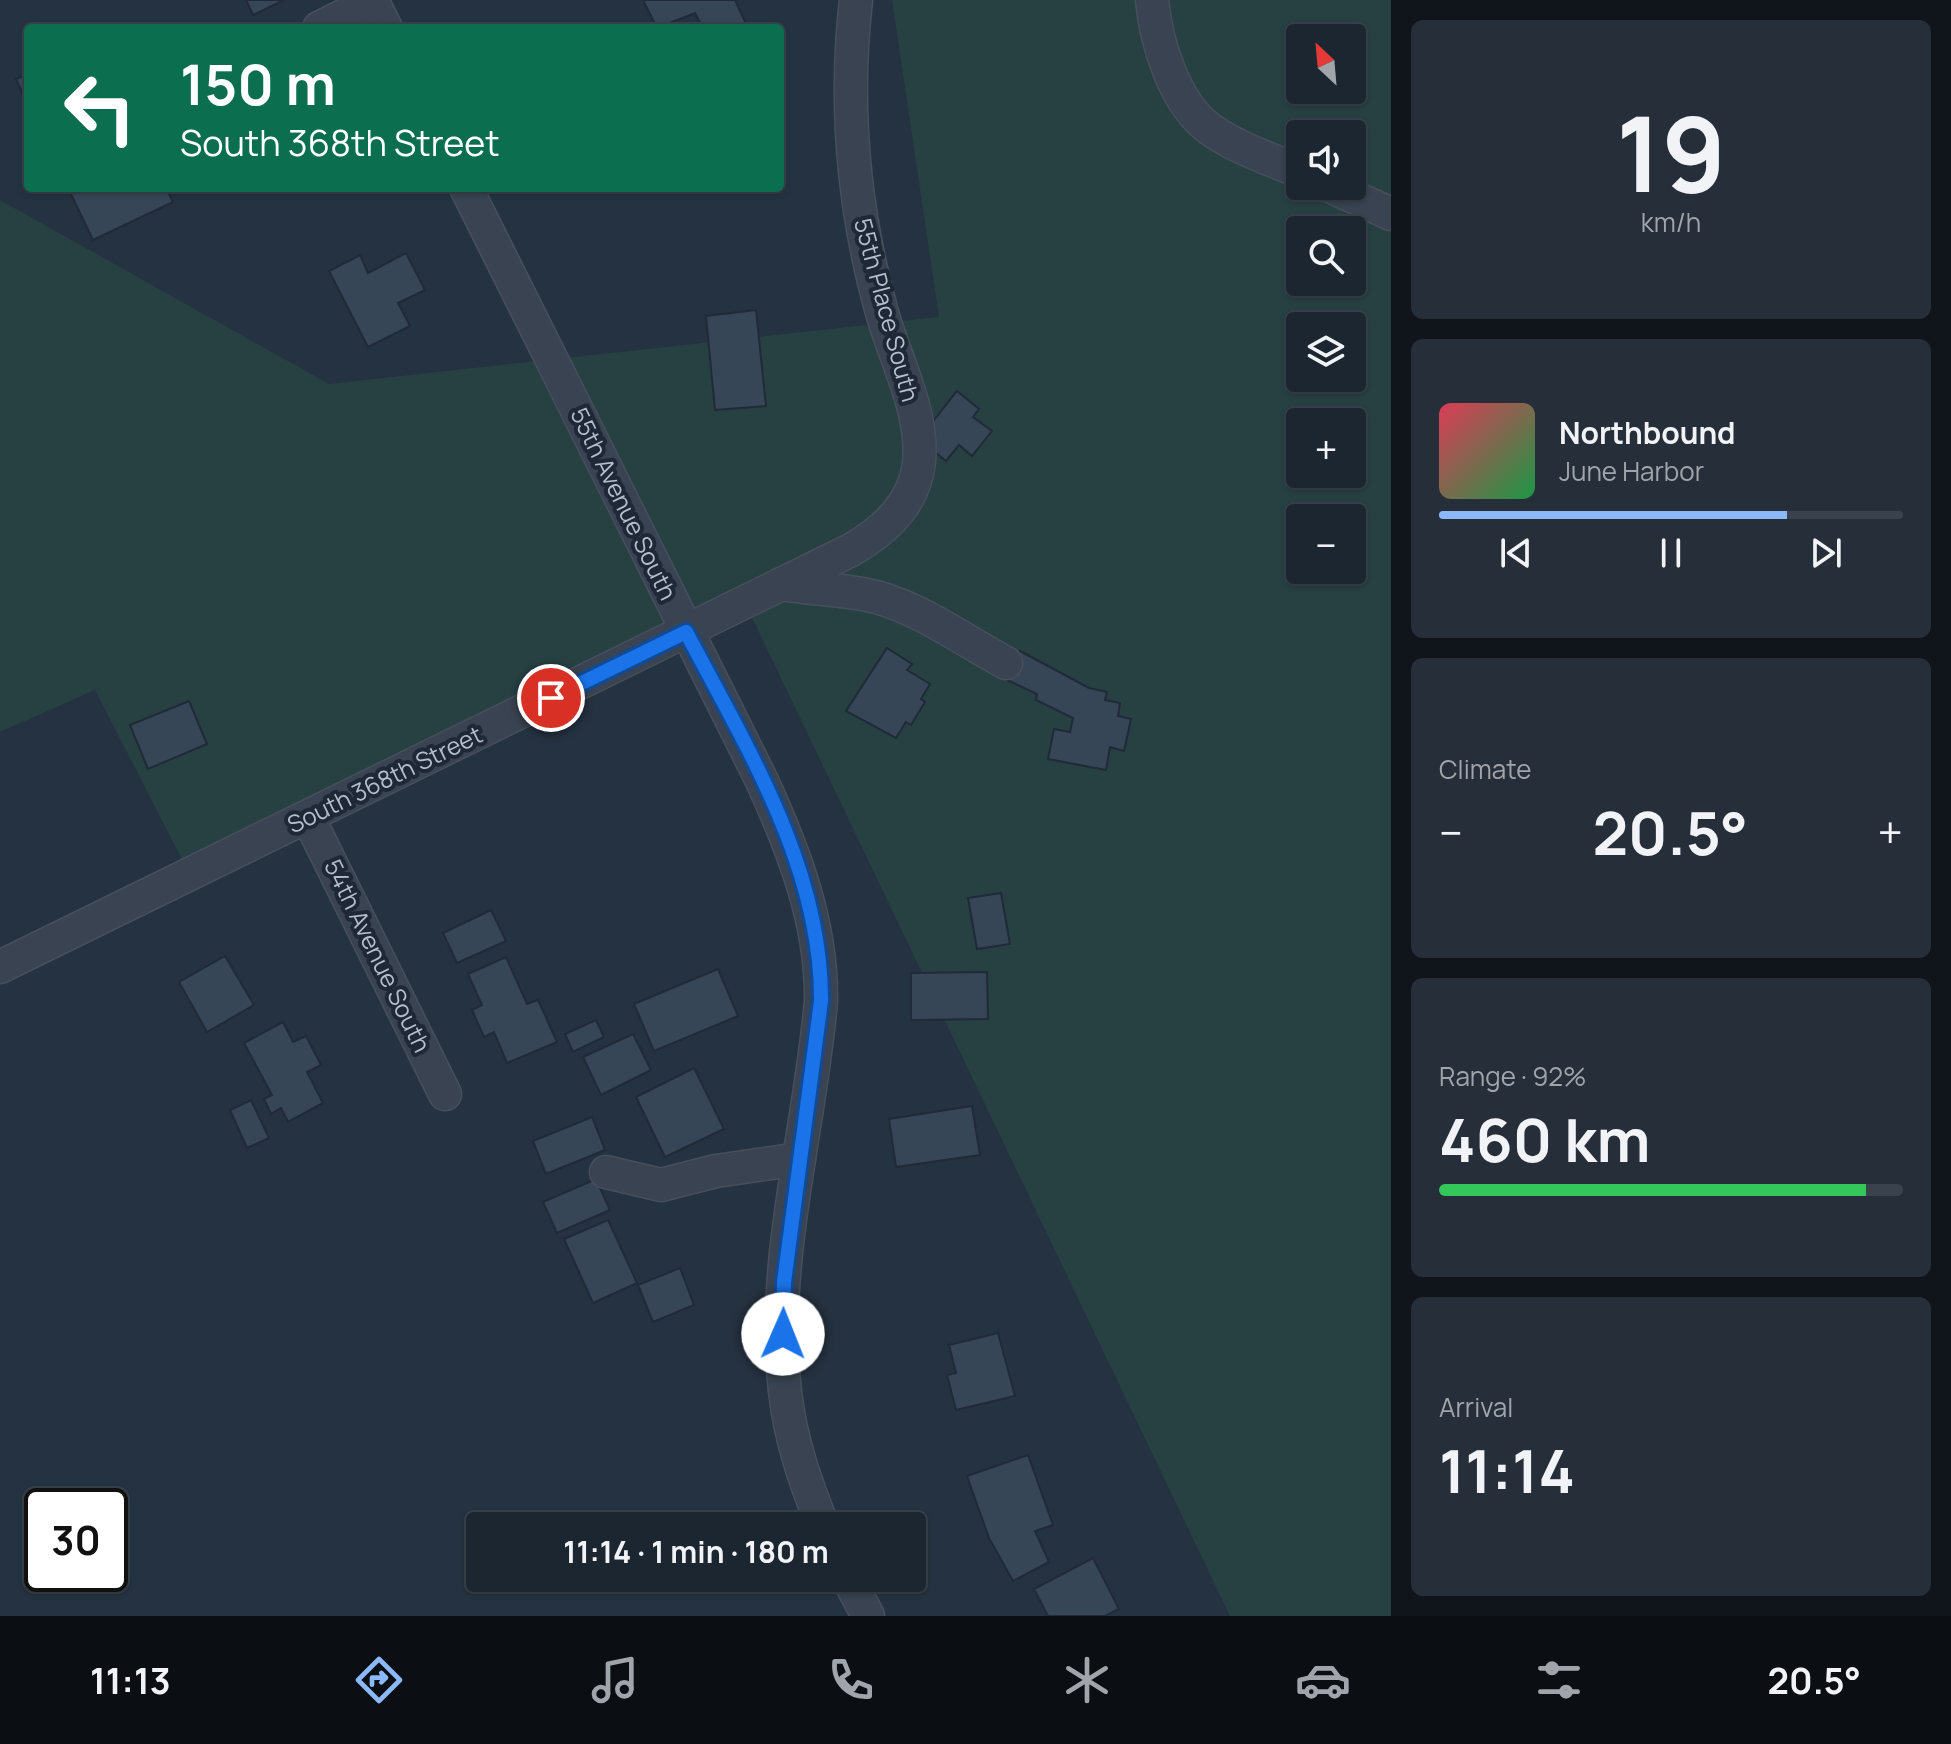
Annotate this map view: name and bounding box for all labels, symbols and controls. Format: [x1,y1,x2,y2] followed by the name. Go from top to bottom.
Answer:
[1286,24,1366,104] north arrow
[1286,24,1366,584] map controls
[180,45,336,122] text: 150 m
[48,56,152,160] icon: left
[1616,81,1726,223] text: 19
[180,118,500,167] text: South 368th Street
[1286,120,1366,200] button: sound
[1641,204,1701,240] text: km/h
[847,214,928,405] street label: 55th Place South
[1286,216,1366,296] button: search
[1286,312,1366,392] button: layers
[563,402,685,605] street label: 55th Avenue South
[1286,408,1366,488] button: +
[1559,412,1736,453] text: Northbound
[1559,453,1704,489] text: June Harbor
[1286,504,1366,584] button: −
[1494,531,1538,575] icon: previous
[1649,531,1693,575] icon: pause
[1804,531,1848,575] icon: next
[517,664,585,732] pin
[529,676,573,720] icon: arrive
[281,717,487,840] street label: South 368th Street
[1439,751,1531,787] text: Climate
[1592,791,1748,873] text: 20.5°
[1439,802,1463,862] text: −
[1878,802,1903,862] text: +
[317,853,439,1057] street label: 54th Avenue South
[1439,1058,1587,1094] text: Range · 92%
[1439,1098,1651,1180] text: 460 km
[741,1292,825,1376] position arrow
[1439,1389,1513,1425] text: Arrival
[1439,1429,1575,1511] text: 11:14
[24,1488,128,1592] speed limit sign: 30
[563,1531,829,1572] text: 11:14 · 1 min · 180 m
[351,1652,407,1708] icon: directions
[587,1652,643,1708] icon: music
[823,1652,879,1708] icon: phone
[1059,1652,1115,1708] icon: climate
[1295,1652,1351,1708] icon: car
[1531,1652,1587,1708] icon: filters
[90,1656,171,1705] text: 11:13
[1768,1656,1861,1705] text: 20.5°

